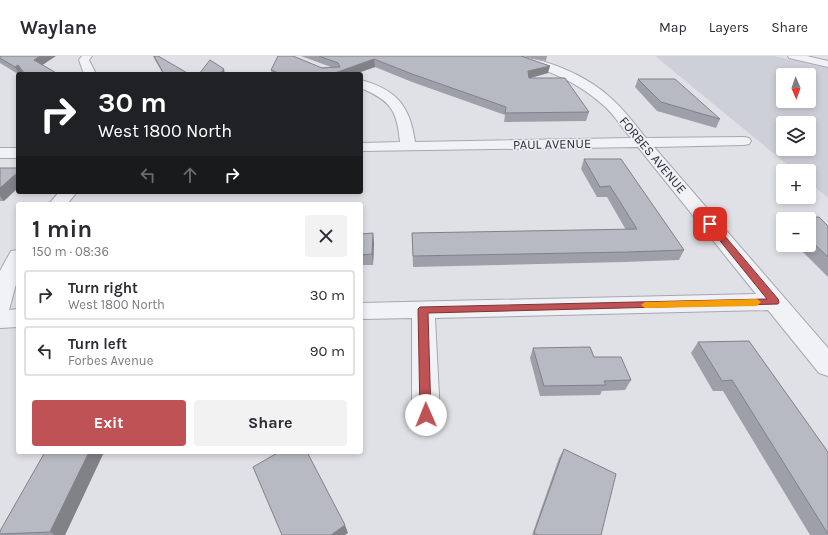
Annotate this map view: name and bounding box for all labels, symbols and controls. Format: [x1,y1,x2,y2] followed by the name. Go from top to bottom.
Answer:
[20,17,97,39] text: Waylane
[659,19,687,36] text: Map
[709,19,749,36] text: Layers
[771,19,808,36] text: Share
[776,68,816,108] north arrow
[776,68,816,252] map controls
[98,86,167,119] text: 30 m
[32,88,84,140] icon: right
[616,113,690,197] street label: FORBES AVENUE
[776,116,816,156] button: layers
[98,120,232,142] text: West 1800 North
[513,136,591,152] street label: PAUL AVENUE
[137,164,159,186] icon: left
[179,164,201,186] icon: ahead
[221,164,243,186] icon: right
[776,164,816,204] button: +
[693,207,727,241] pin
[776,212,816,252] button: −
[699,213,721,235] icon: arrive
[32,215,92,243] text: 1 min
[305,215,347,257] button: close
[32,244,109,259] text: 150 m · 08:36
[68,279,138,297] text: Turn right
[34,284,56,306] icon: right
[310,286,345,304] text: 30 m
[68,297,165,312] text: West 1800 North
[68,335,127,353] text: Turn left
[34,340,56,362] icon: left
[310,342,345,360] text: 90 m
[68,353,153,368] text: Forbes Avenue
[405,394,447,436] position arrow
[32,400,186,446] button: Exit
[194,400,347,446] button: Share

